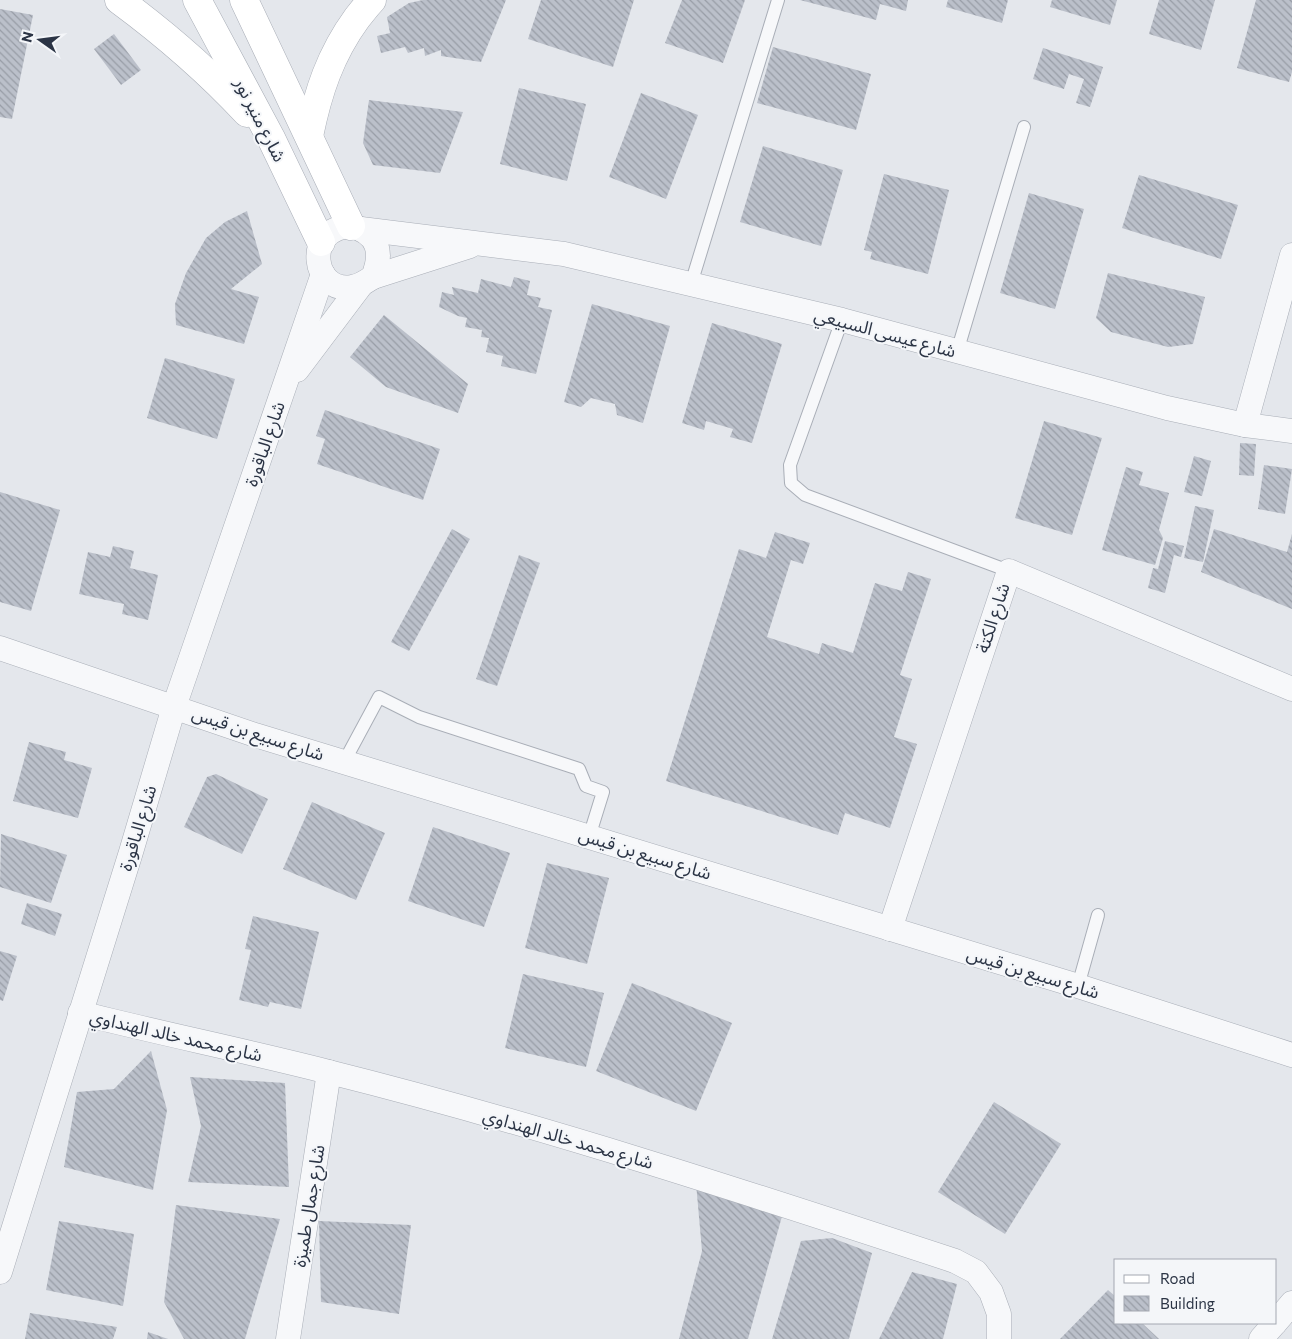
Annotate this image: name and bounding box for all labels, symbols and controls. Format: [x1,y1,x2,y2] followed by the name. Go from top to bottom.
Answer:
[15,15,65,65] north arrow
[17,30,36,44] text: N
[226,73,291,167] street label: شارع منير نور
[811,303,959,365] street label: شارع عيسى السبيعي
[239,398,293,490] street label: شارع الباقورة
[970,580,1017,657] street label: شارع الكتة
[188,701,327,769] street label: شارع سبيع بن قيس
[114,782,164,874] street label: شارع الباقورة
[575,822,714,888] street label: شارع سبيع بن قيس
[963,941,1102,1007] street label: شارع سبيع بن قيس
[87,1004,265,1069] street label: شارع محمد خالد الهنداوي
[479,1103,656,1177] street label: شارع محمد خالد الهنداوي
[287,1143,333,1269] street label: شارع جمال طميزة
[1114,1259,1277,1324] legend
[1160,1269,1195,1287] text: Road
[1160,1294,1215,1312] text: Building

